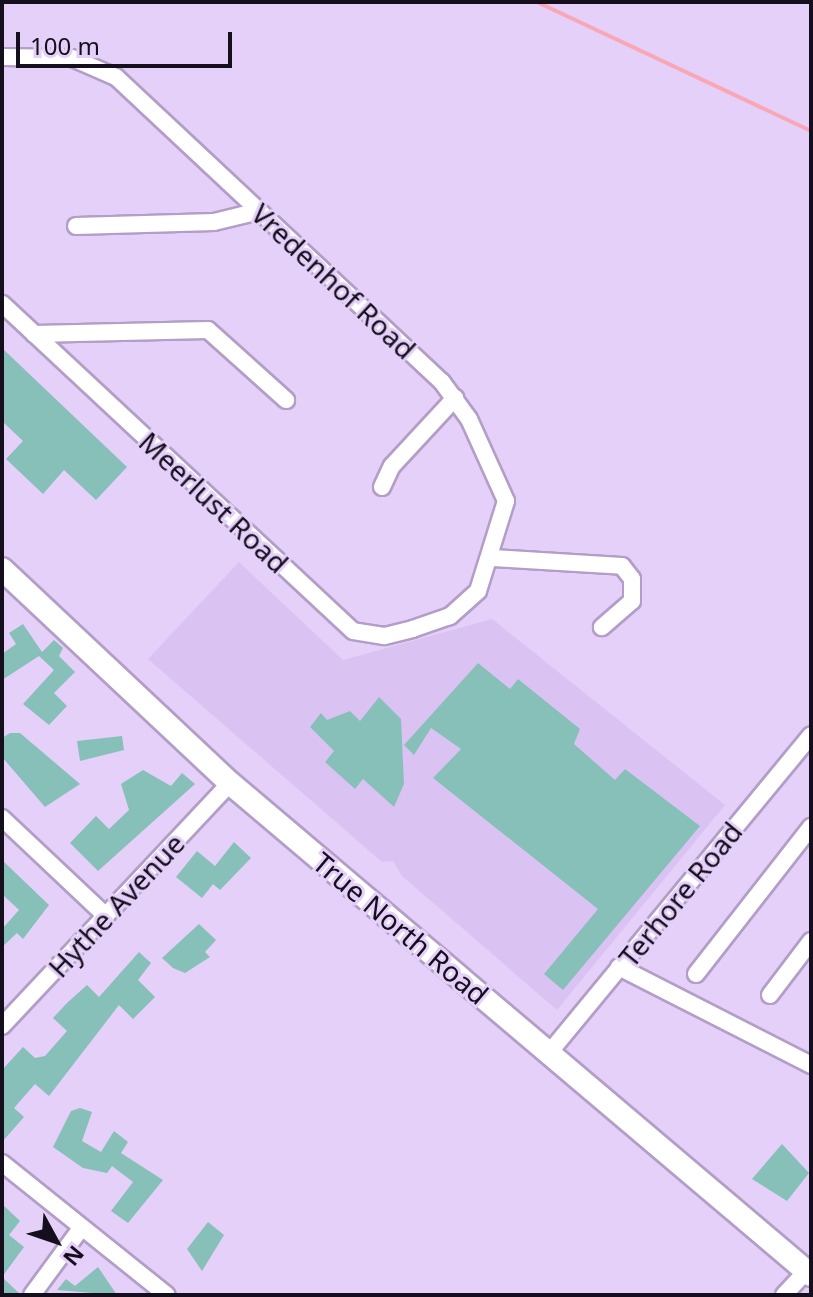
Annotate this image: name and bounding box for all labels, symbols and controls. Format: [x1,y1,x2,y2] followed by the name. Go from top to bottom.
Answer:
[20,16,236,66] scale bar
[30,29,100,62] text: 100 m
[245,196,423,366] street label: Vredenhof Road
[133,425,295,579] street label: Meerlust Road
[611,815,749,973] street label: Terhore Road
[41,826,191,984] street label: Hythe Avenue
[307,845,495,1011] street label: True North Road
[16,1201,96,1281] north arrow
[57,1240,92,1273] text: N

